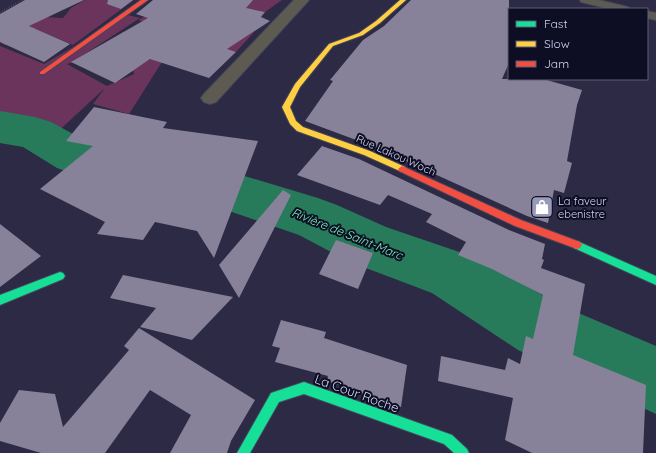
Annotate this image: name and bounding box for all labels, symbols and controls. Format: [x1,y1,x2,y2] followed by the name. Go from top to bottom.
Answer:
[508,8,648,80] legend
[544,16,568,31] text: Fast
[544,36,570,51] text: Slow
[544,56,569,71] text: Jam
[354,131,438,179] street label: Rue Lakou Woch
[529,194,555,220] shop icon: La faveur ebenistre
[558,194,607,221] place label: La faveur ebenistre
[290,204,406,263] water label: Rivière de Saint-Marc
[313,370,401,416] street label: La Cour Roche

